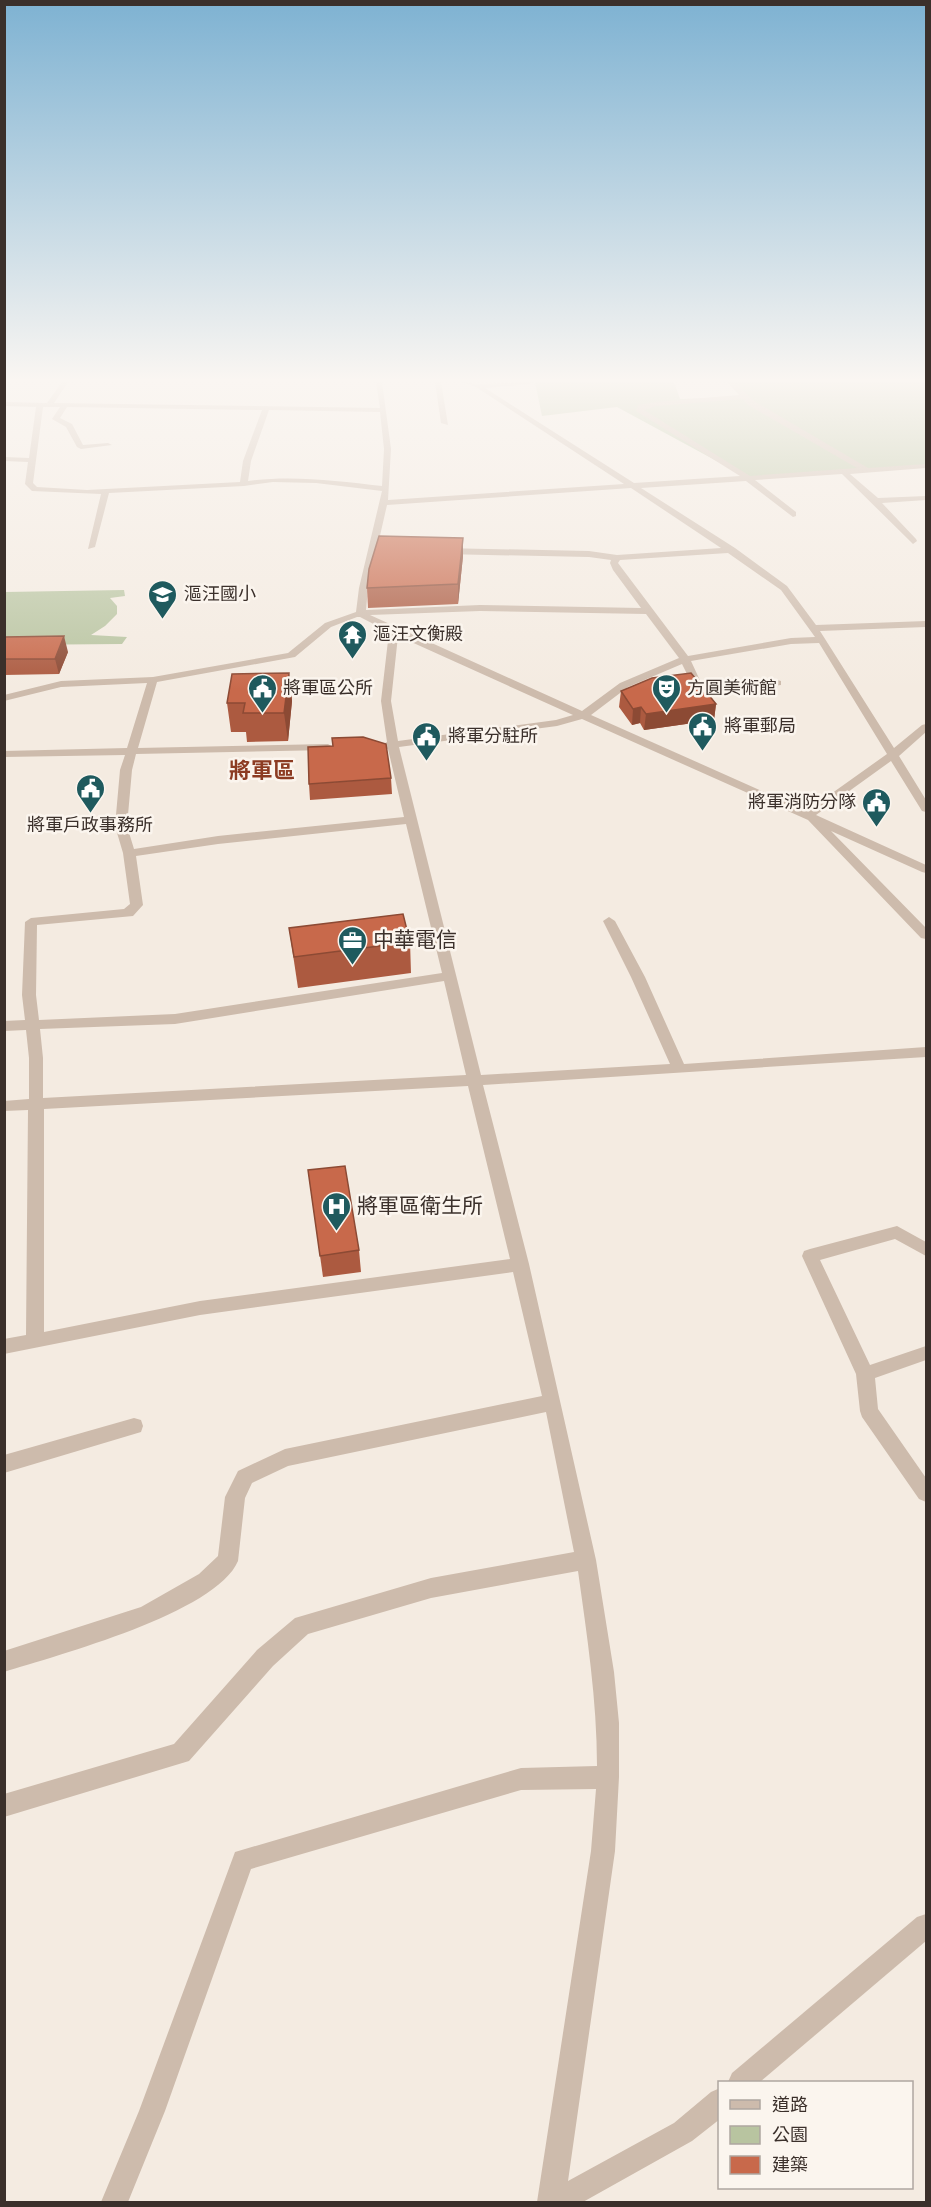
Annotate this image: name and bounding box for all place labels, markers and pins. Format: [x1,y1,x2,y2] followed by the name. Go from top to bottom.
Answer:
[147,578,179,620] school or university icon: 漚汪國小
[184,583,256,605] place label: 漚汪國小
[336,618,368,660] temple icon: 漚汪文衡殿
[373,623,463,645] place label: 漚汪文衡殿
[246,672,278,714] public building icon: 將軍區公所
[650,672,682,714] theatre icon: 方圓美術館
[283,677,373,699] place label: 將軍區公所
[687,677,777,699] place label: 方圓美術館
[687,710,719,752] public building icon: 將軍郵局
[724,715,796,737] place label: 將軍郵局
[411,720,443,762] public building icon: 將軍分駐所
[448,725,538,747] place label: 將軍分駐所
[74,772,106,814] public building icon: 將軍戶政事務所
[861,786,893,828] public building icon: 將軍消防分隊
[748,791,856,813] place label: 將軍消防分隊
[27,814,153,836] place label: 將軍戶政事務所
[336,924,368,966] office icon: 中華電信
[373,928,457,953] place label: 中華電信
[320,1190,352,1232] hospital icon: 將軍區衛生所
[357,1194,483,1219] place label: 將軍區衛生所

